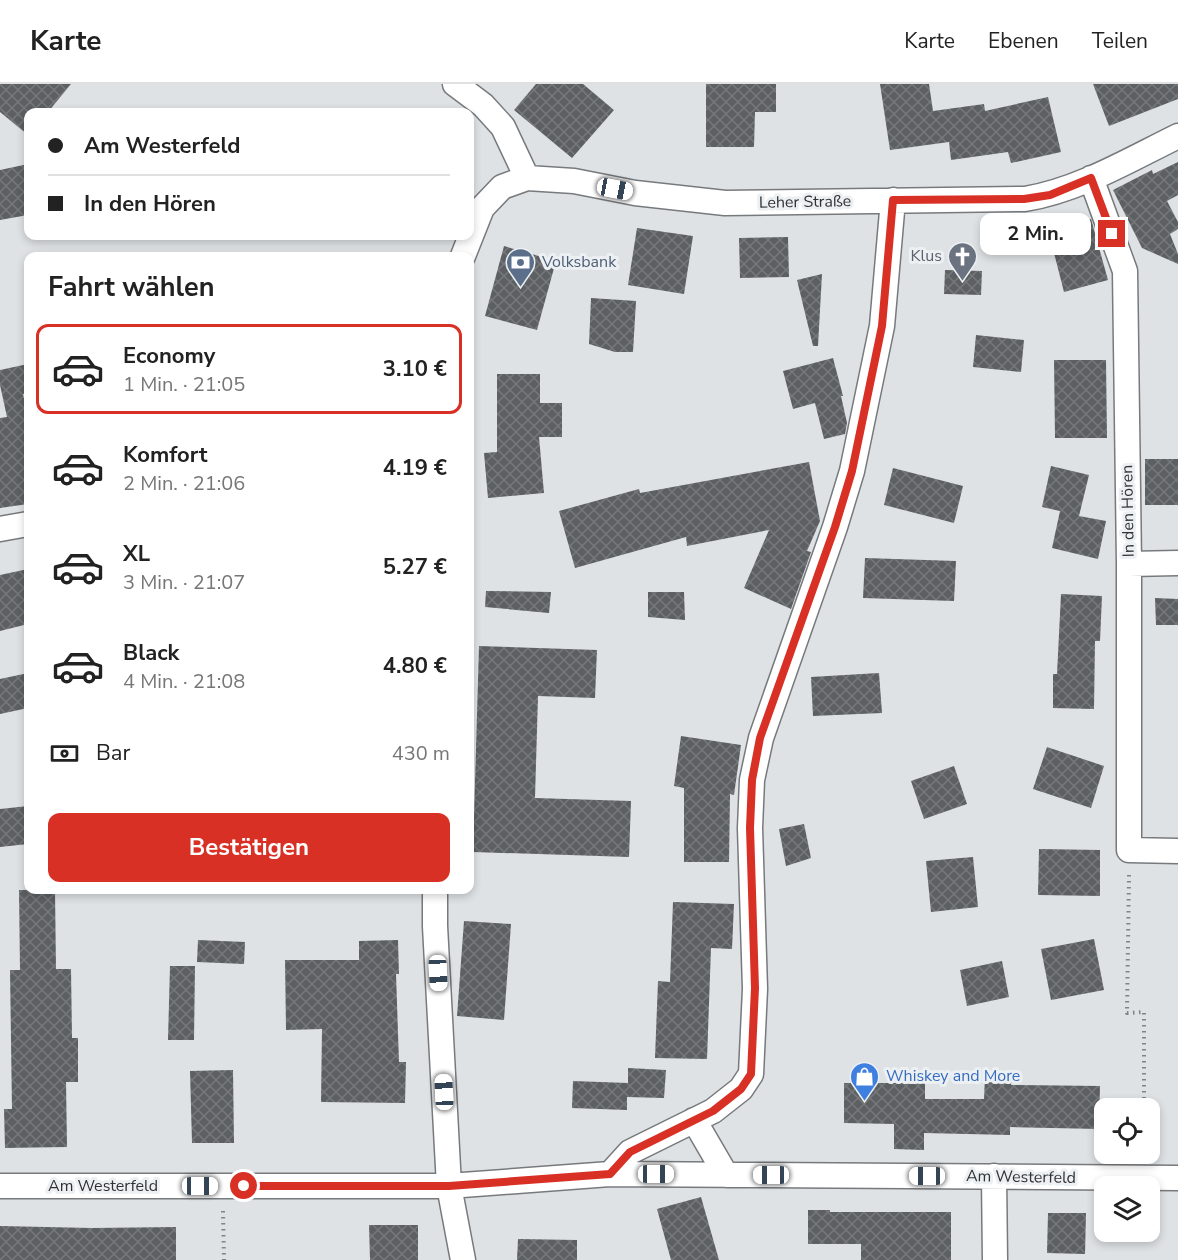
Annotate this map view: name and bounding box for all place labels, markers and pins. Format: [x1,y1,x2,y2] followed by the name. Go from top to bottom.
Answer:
[947,240,979,282] church icon: Klus
[911,245,942,267] place label: Klus
[505,246,537,288] bank icon: Volksbank
[541,251,617,273] place label: Volksbank
[849,1060,881,1102] shop icon: Whiskey and More
[886,1065,1020,1087] place label: Whiskey and More

